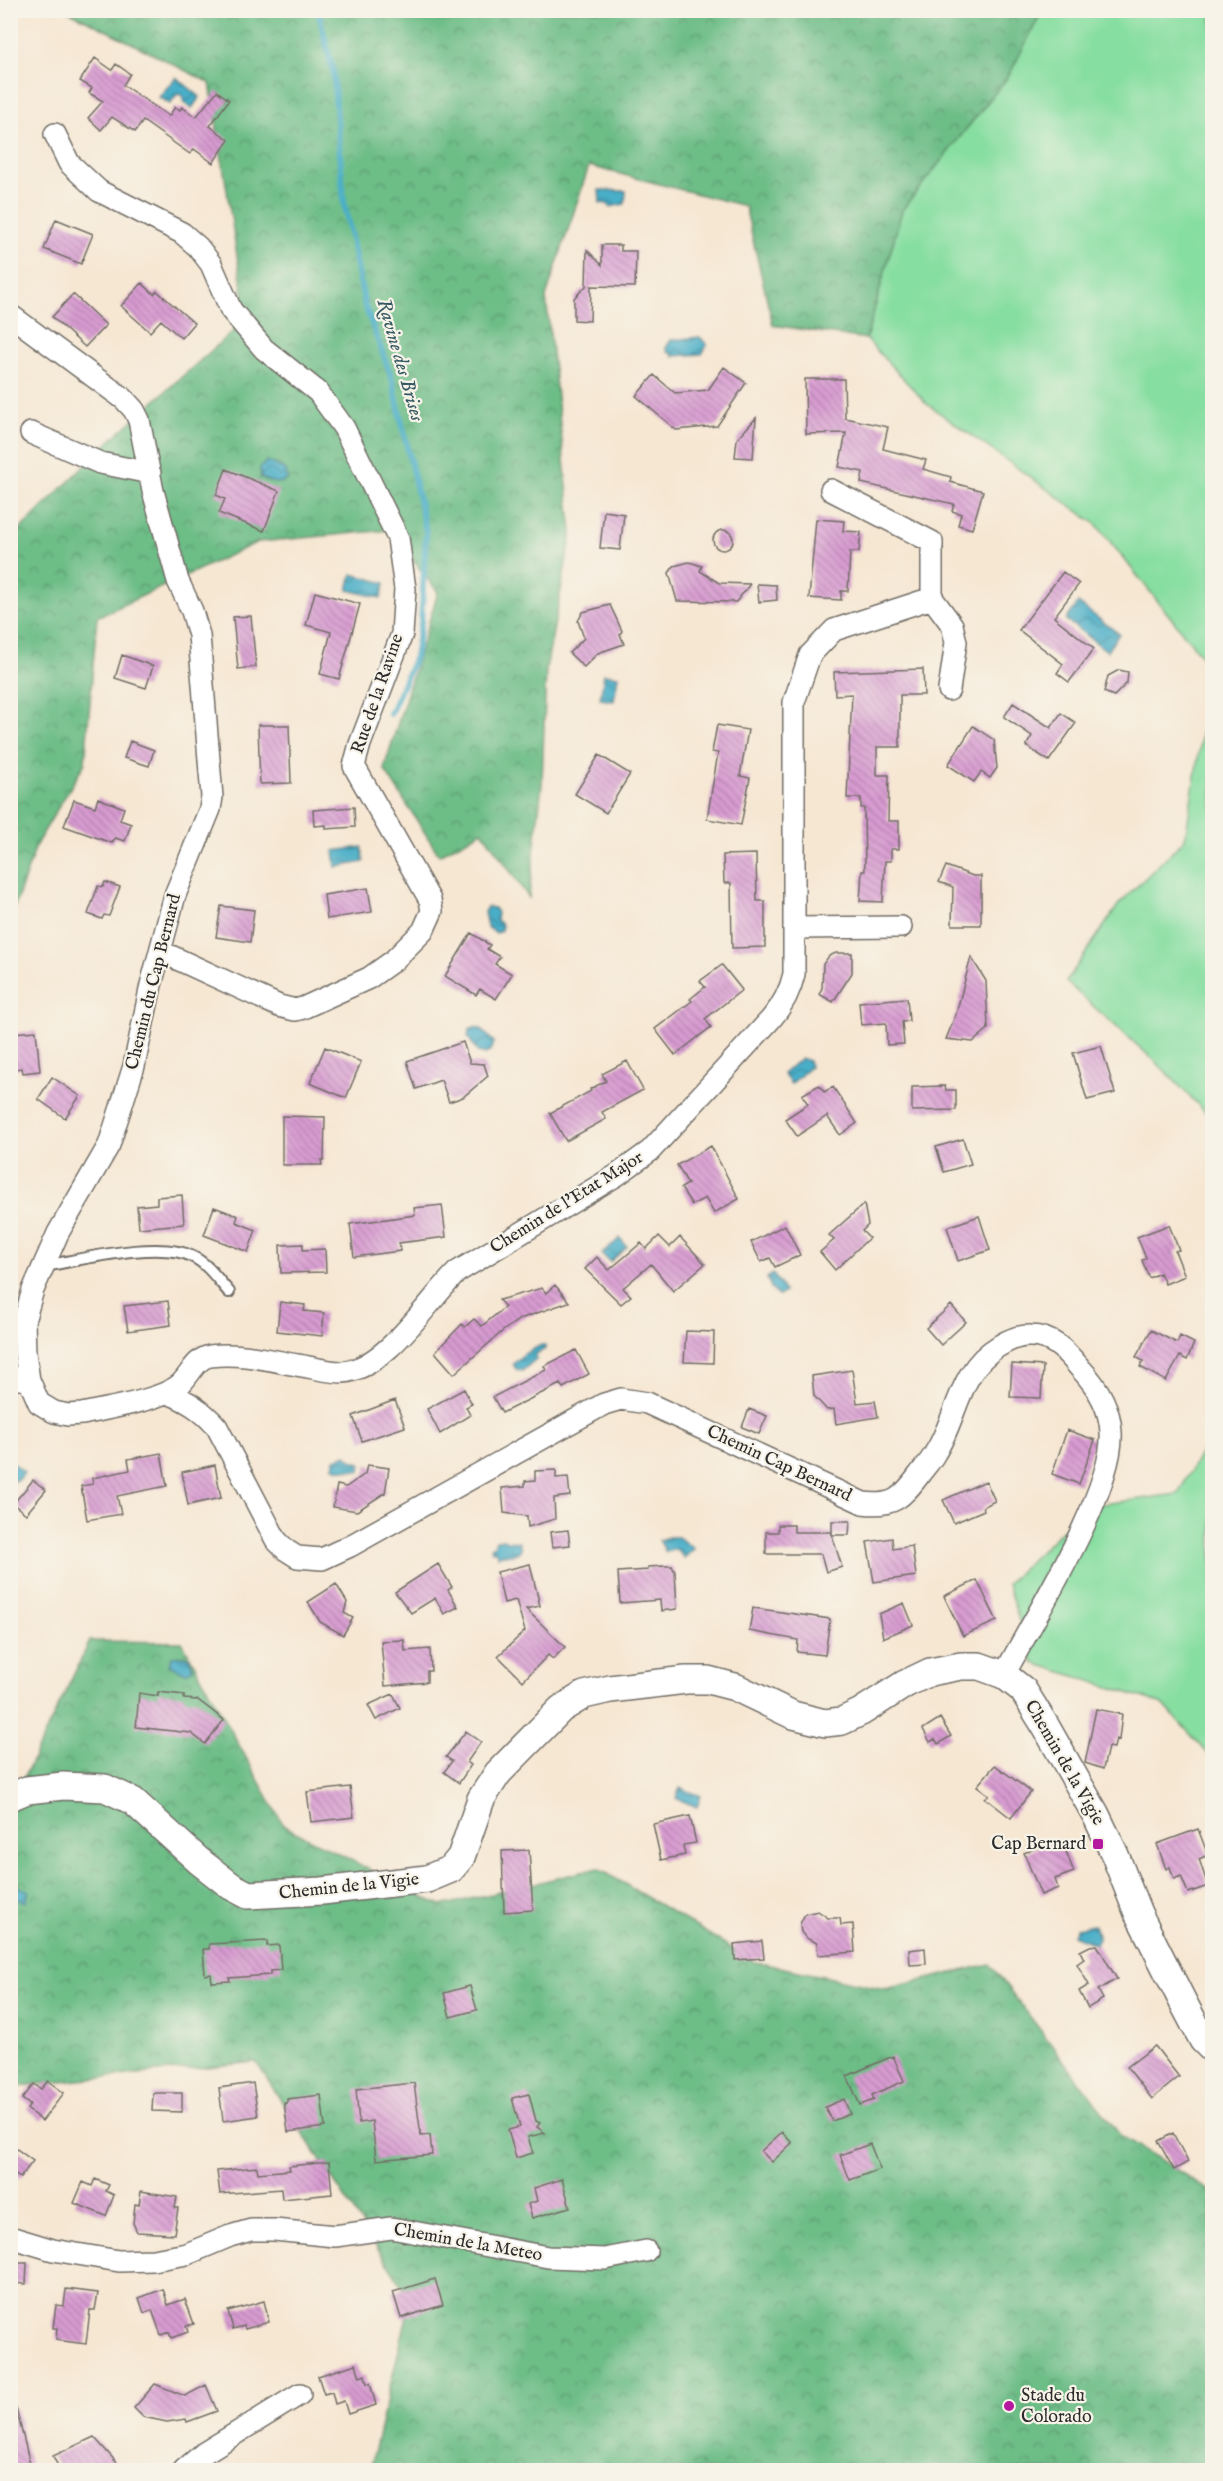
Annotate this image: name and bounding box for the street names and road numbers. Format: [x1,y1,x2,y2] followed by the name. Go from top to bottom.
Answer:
[347,631,409,757] street label: Rue de la Ravine
[121,891,187,1072] street label: Chemin du Cap Bernard
[486,1146,648,1259] street label: Chemin de l'Etat Major
[703,1420,856,1508] street label: Chemin Cap Bernard
[1019,1696,1109,1830] street label: Chemin de la Vigie
[278,1868,420,1906] street label: Chemin de la Vigie
[392,2219,544,2267] street label: Chemin de la Meteo

